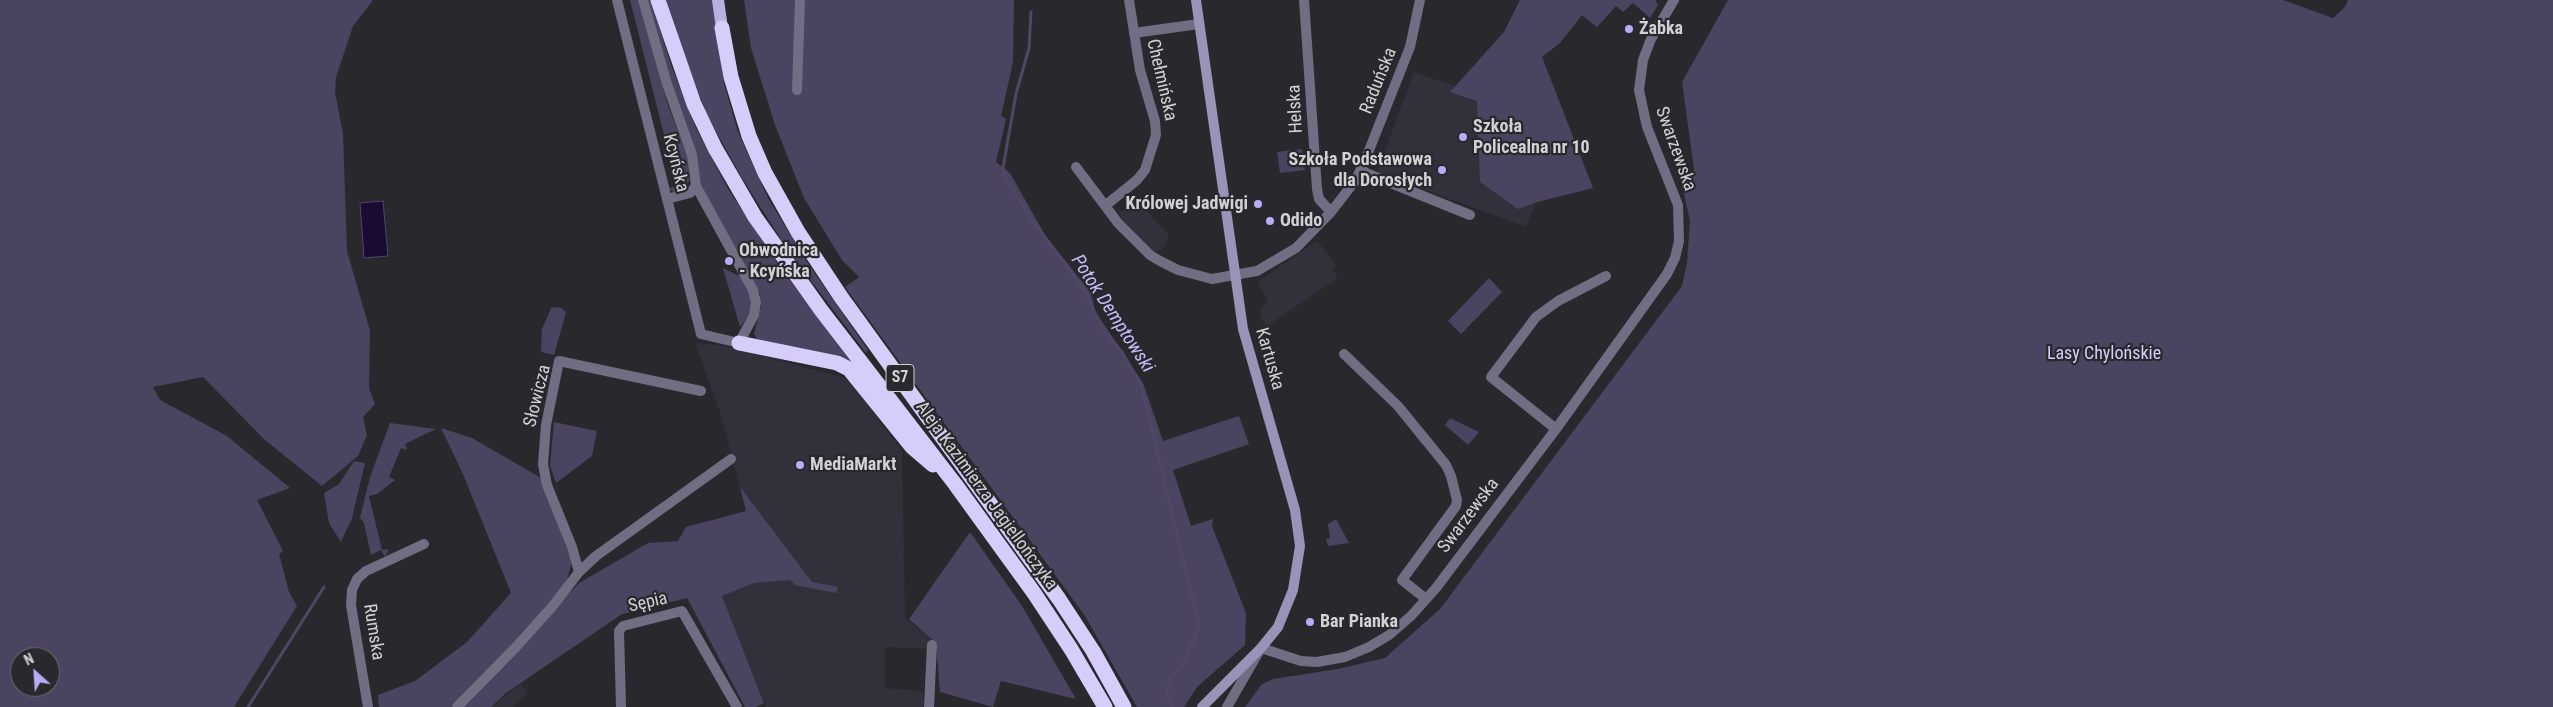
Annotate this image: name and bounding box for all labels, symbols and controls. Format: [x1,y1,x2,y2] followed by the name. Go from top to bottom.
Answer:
[1639,18,1683,40] place label: Żabka
[1623,23,1635,35] marker: Żabka
[1141,37,1181,123] street label: Chełmińska
[1356,45,1402,117] street label: Raduńska
[1284,84,1308,134] street label: Helska
[1650,104,1700,194] street label: Swarzewska
[1473,116,1590,158] place label: Szkoła Policealna nr 10
[1457,131,1469,143] marker: Szkoła Policealna nr 10
[657,132,693,194] street label: Kcyńska
[1288,149,1432,192] place label: Szkoła Podstawowa dla Dorosłych
[1436,164,1448,176] marker: Szkoła Podstawowa dla Dorosłych
[1126,193,1248,215] place label: Królowej Jadwigi
[1252,198,1264,210] marker: Królowej Jadwigi
[1280,210,1322,232] place label: Odido
[1264,215,1276,227] marker: Odido
[739,240,818,282] place label: Obwodnica - Kcyńska
[1065,251,1159,377] water label: Potok Demptowski
[723,255,735,267] marker: Obwodnica - Kcyńska
[1250,326,1288,392] street label: Kartuska
[2047,343,2161,365] park label: Lasy Chylońskie
[520,363,556,429] street label: Słowicza
[886,364,914,392] road number: S7
[910,398,1062,594] street label: Aleja Kazimierza Jagiellończyka
[810,454,896,476] place label: MediaMarkt
[794,459,806,471] marker: MediaMarkt
[1434,474,1504,558] street label: Swarzewska
[626,588,670,618] street label: Sępia
[358,602,388,662] street label: Rumska
[1320,611,1398,633] place label: Bar Pianka
[1304,616,1316,628] marker: Bar Pianka
[10,647,60,697] north arrow
[21,650,36,668] text: N

